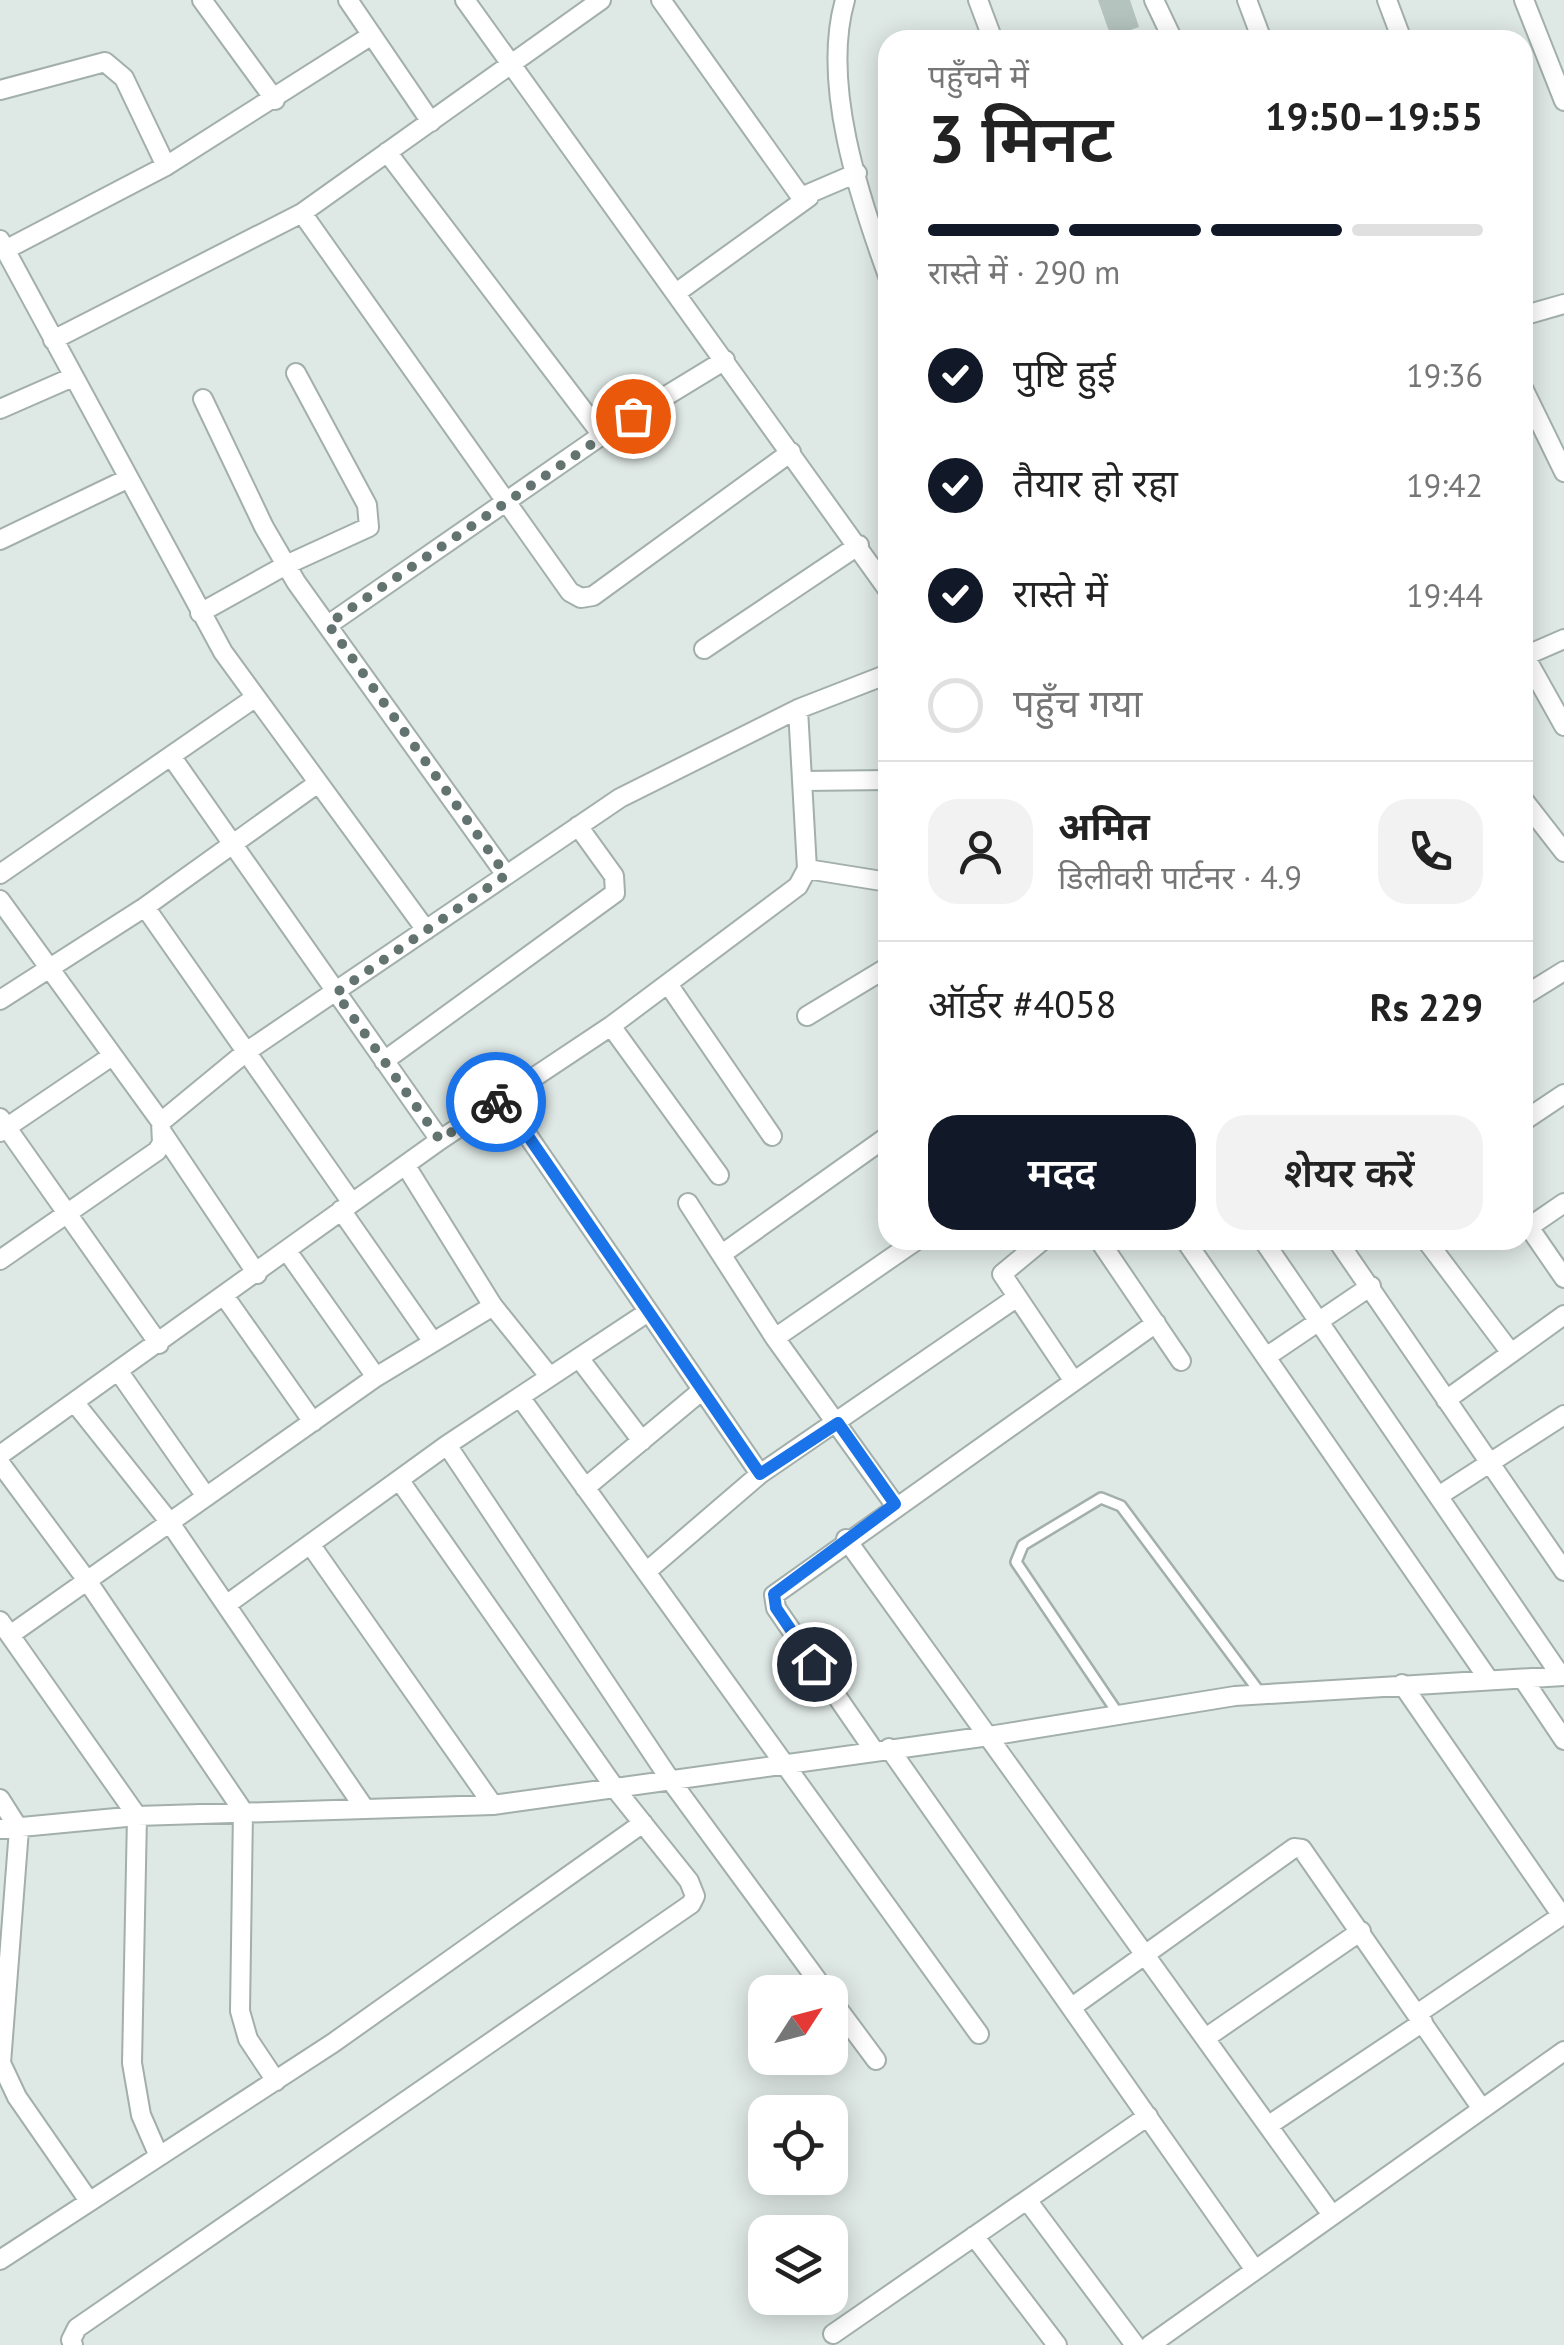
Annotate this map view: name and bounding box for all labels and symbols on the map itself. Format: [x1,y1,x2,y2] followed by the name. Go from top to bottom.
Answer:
[591,374,676,459] pin
[446,1052,546,1152] courier
[772,1622,857,1707] pin
[748,1975,848,2075] north arrow

